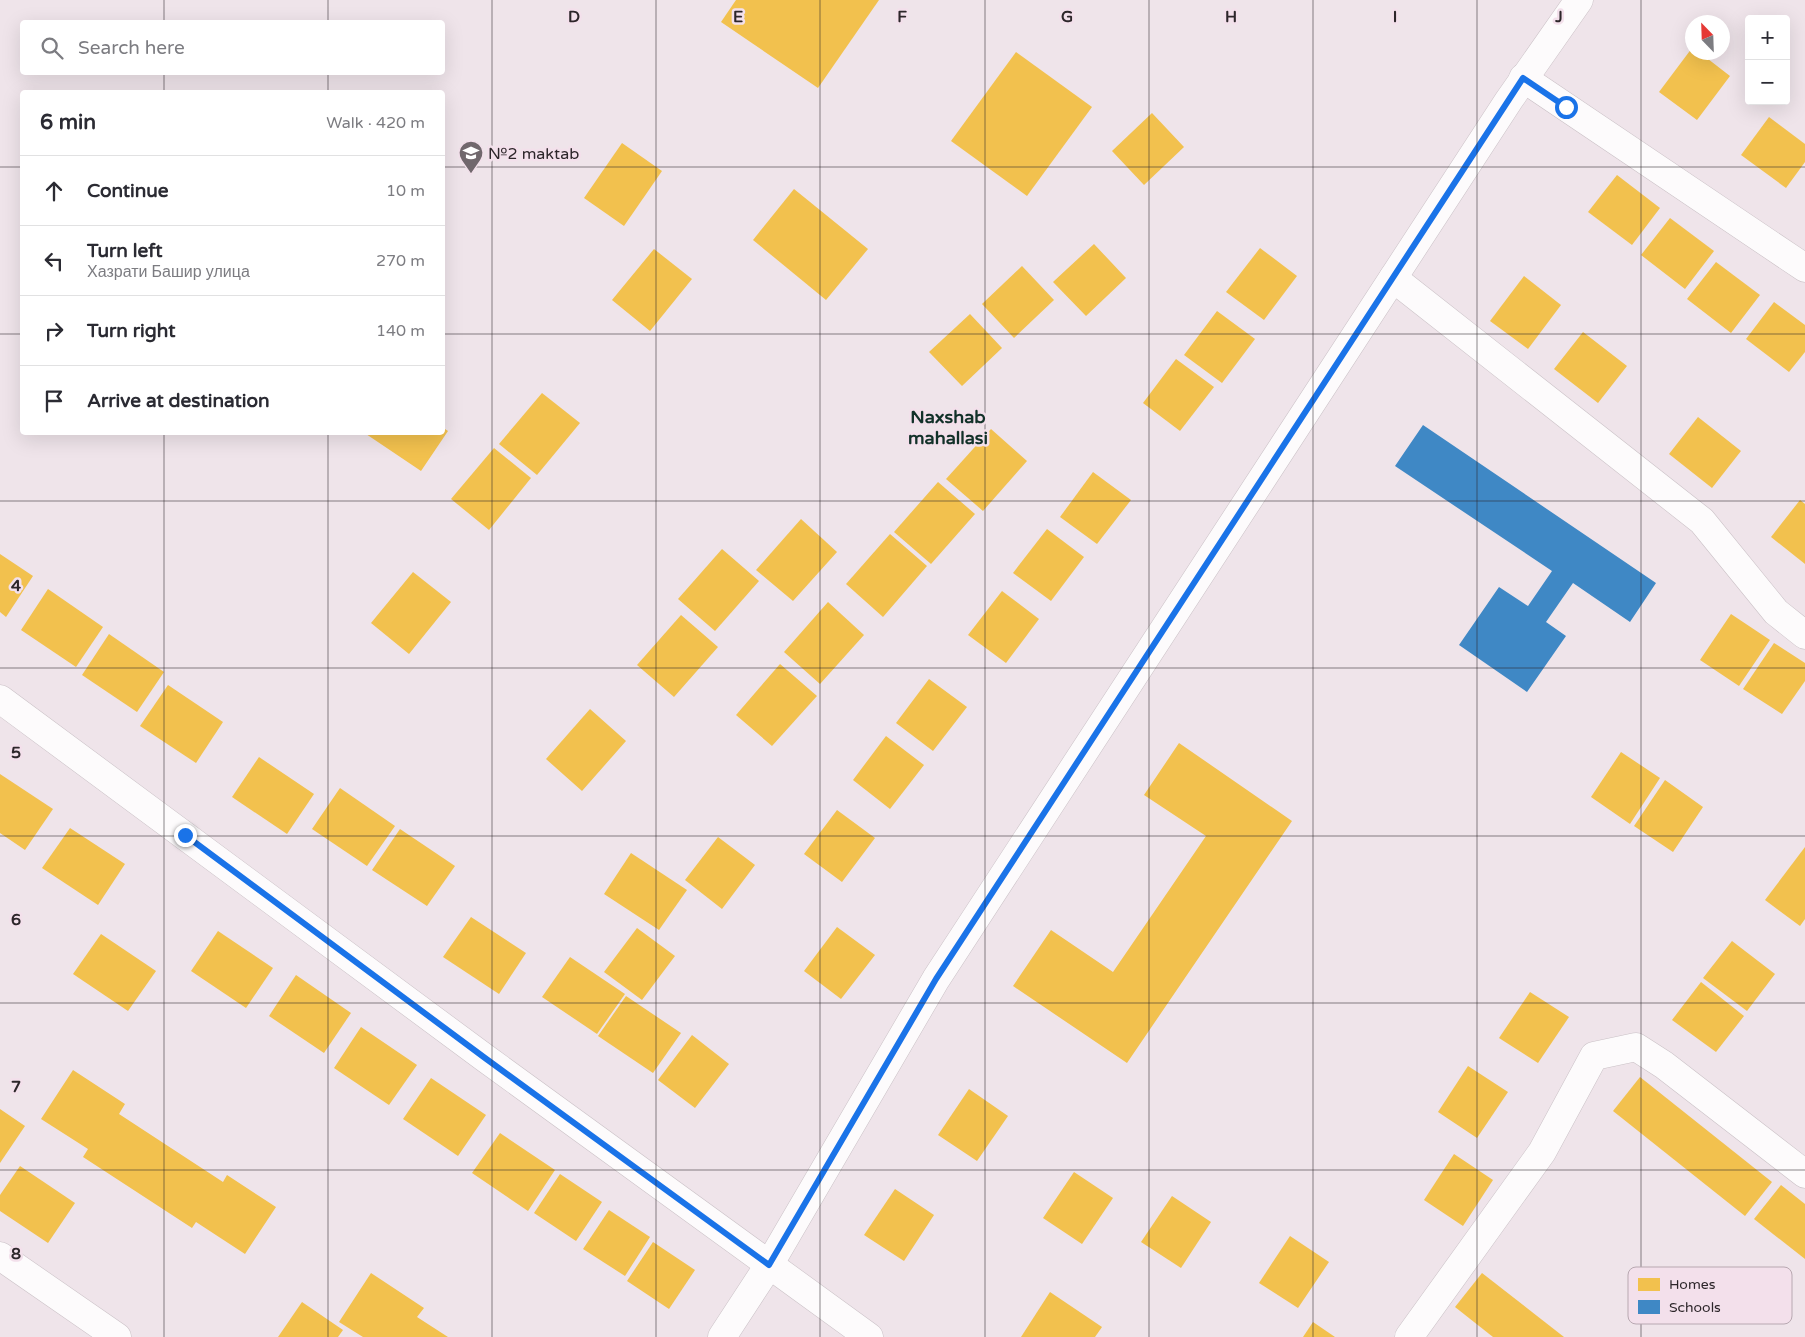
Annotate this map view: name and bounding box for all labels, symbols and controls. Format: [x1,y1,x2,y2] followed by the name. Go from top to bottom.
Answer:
[568,7,580,27] text: D
[733,7,743,27] text: E
[897,7,907,27] text: F
[1061,7,1073,27] text: G
[1225,7,1237,27] text: H
[1393,7,1397,27] text: I
[1554,7,1563,27] text: J
[1685,15,1730,60] north arrow
[1745,15,1790,105] map controls
[1745,15,1790,60] button: +
[20,20,445,75] search box
[38,34,66,62] icon: search
[78,37,185,59] text: Search here
[1745,60,1790,105] button: −
[1555,96,1578,119] route start
[40,110,96,135] text: 6 min
[326,113,425,133] text: Walk · 420 m
[458,140,484,174] school or university icon: №2 maktab
[488,144,579,164] place label: №2 maktab
[40,177,68,205] icon: ahead
[87,180,169,202] text: Continue
[386,181,425,201] text: 10 m
[87,240,163,262] text: Turn left
[40,247,68,275] icon: left
[376,251,425,271] text: 270 m
[87,262,250,282] text: Хазрати Башир улица
[40,317,68,345] icon: right
[87,320,175,342] text: Turn right
[376,321,425,341] text: 140 m
[40,387,68,415] icon: arrive
[87,390,270,412] text: Arrive at destination
[908,406,988,449] district label: Naxshab mahallasi
[11,576,21,596] text: 4
[11,743,21,763] text: 5
[174,824,197,847] route end
[11,910,21,930] text: 6
[11,1077,21,1097] text: 7
[11,1244,21,1264] text: 8
[1628,1267,1792,1324] legend
[1669,1276,1716,1293] text: Homes
[1669,1299,1721,1316] text: Schools

